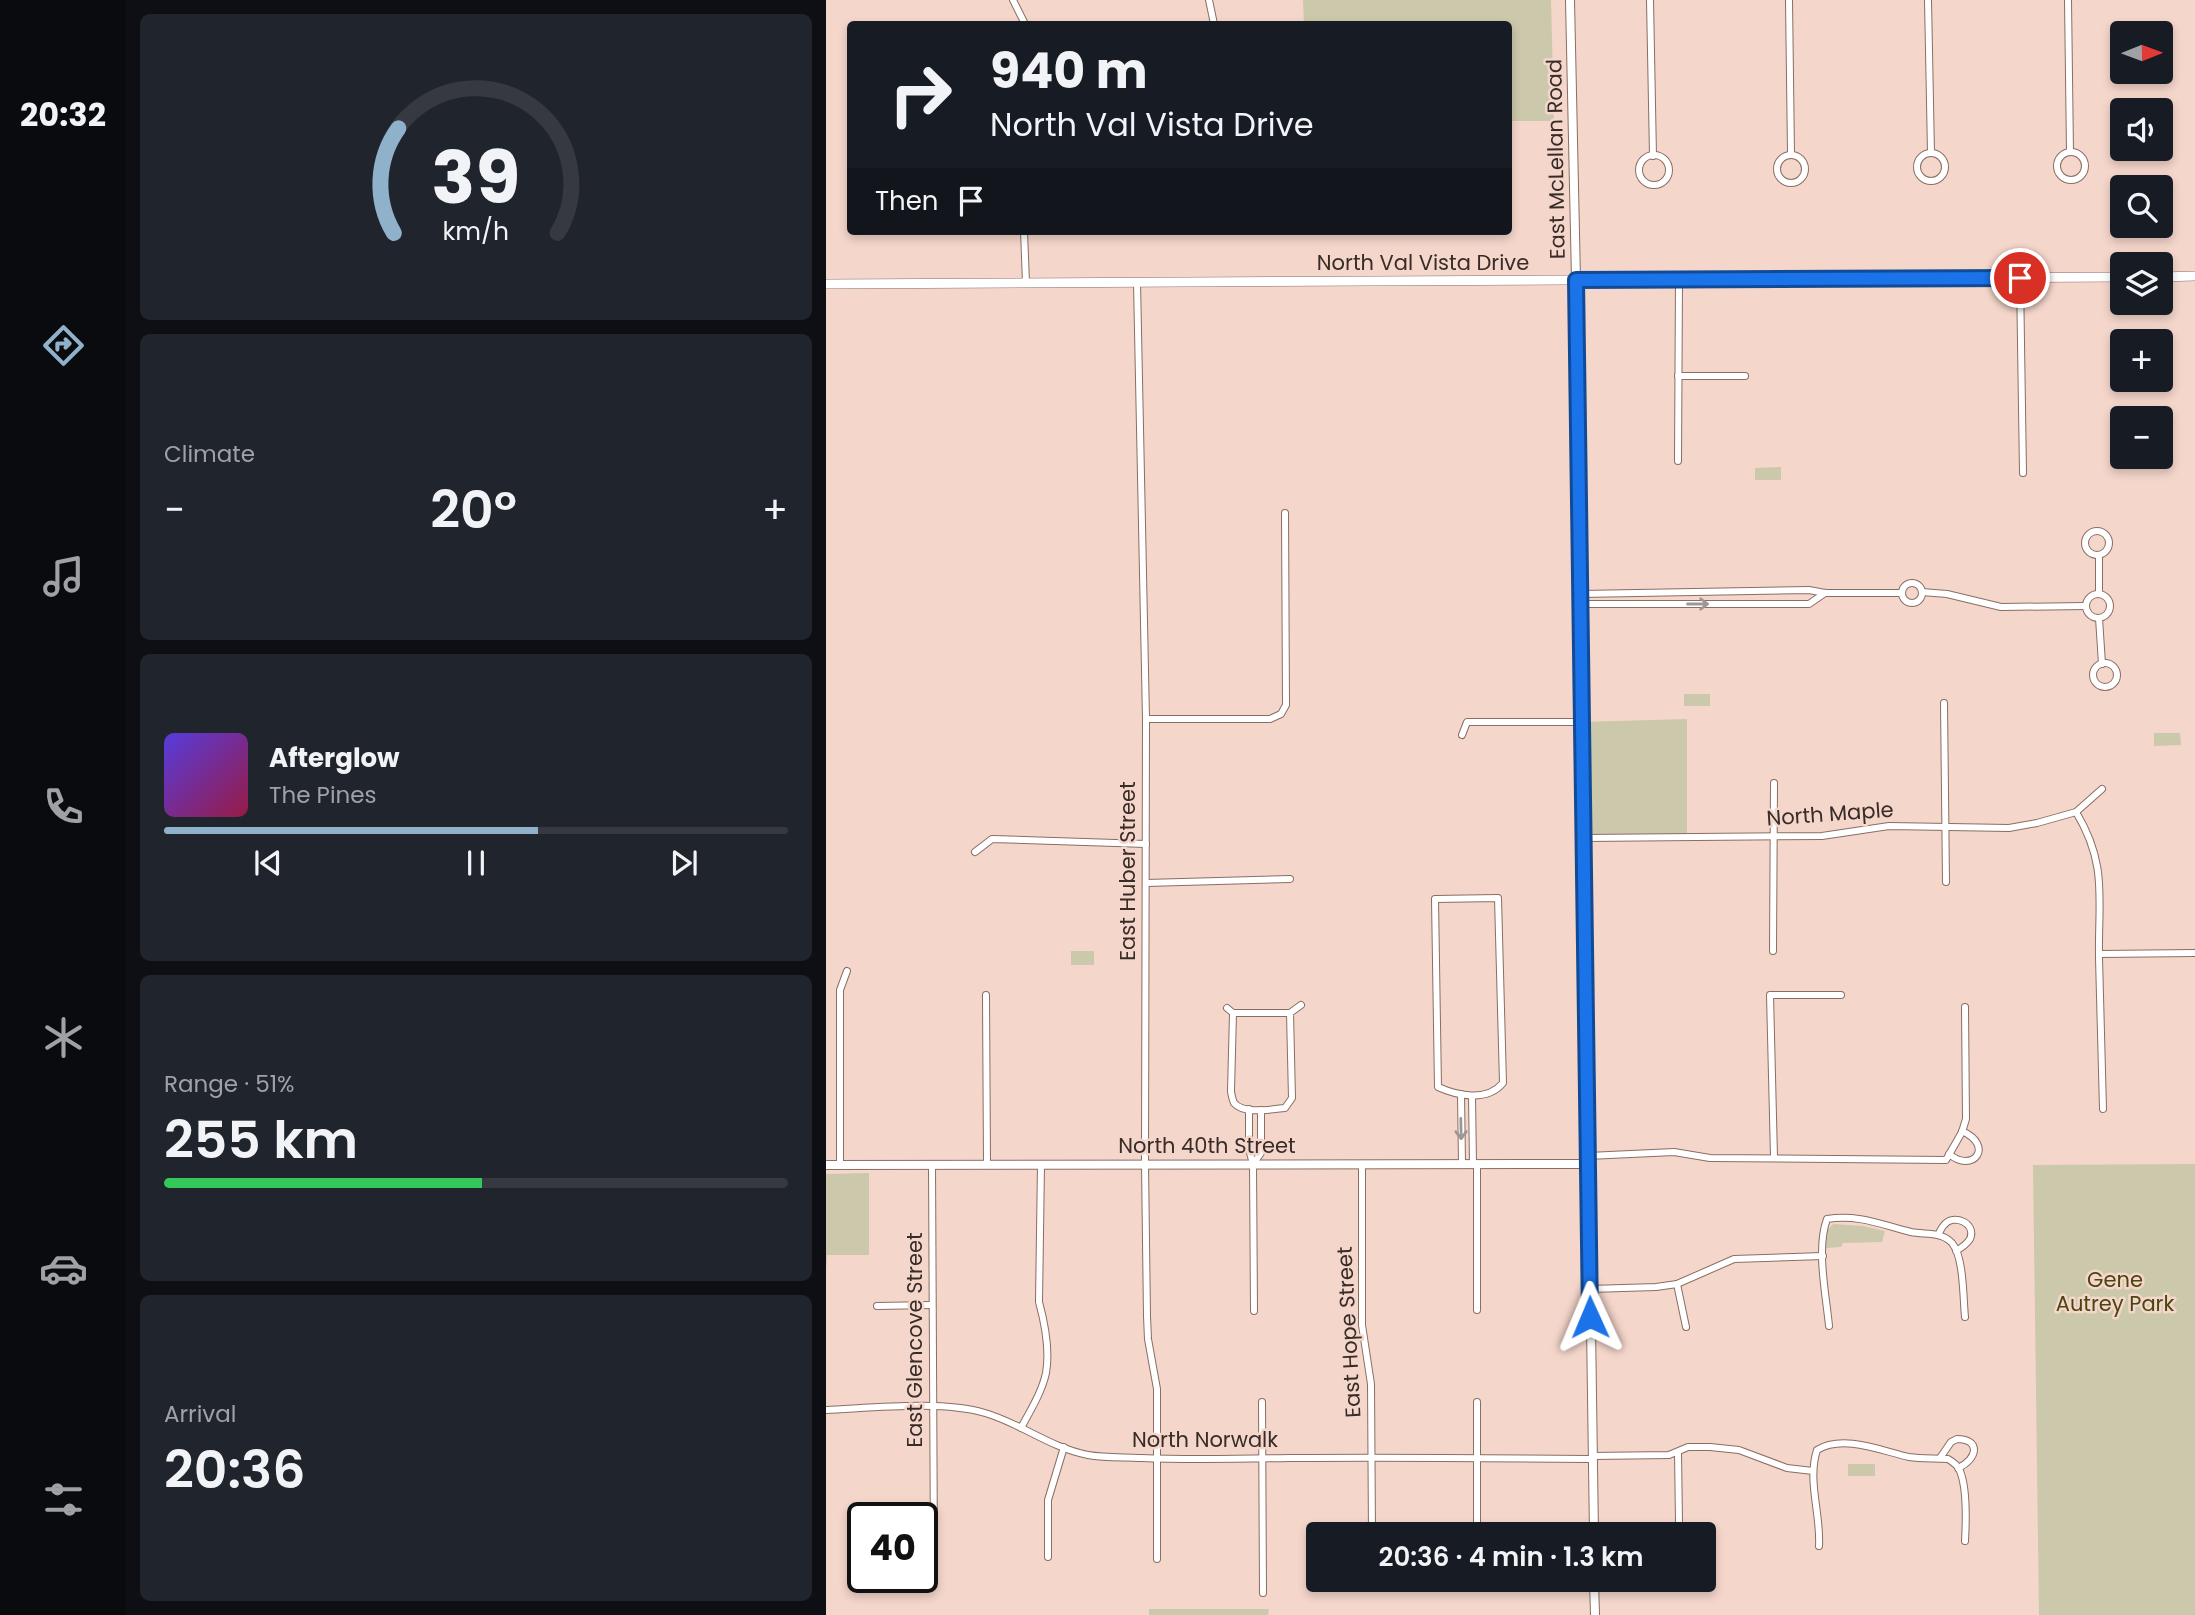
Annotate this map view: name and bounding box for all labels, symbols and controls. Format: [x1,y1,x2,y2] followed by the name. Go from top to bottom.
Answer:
[2110,21,2174,84] north arrow
[2110,21,2173,469] map controls
[990,37,1148,105] text: 940 m
[875,49,966,140] icon: right
[1539,59,1572,259] street label: East McLellan Road
[20,92,106,137] text: 20:32
[2110,98,2173,161] button: sound
[990,102,1314,147] text: North Val Vista Drive
[432,127,520,228] text: 39
[2110,175,2173,238] button: search
[952,182,990,220] icon: arrive
[875,183,938,219] text: Then
[443,214,509,249] text: km/h
[1317,248,1529,277] street label: North Val Vista Drive
[1990,248,2050,308] pin
[2110,252,2173,315] button: layers
[2001,259,2039,297] icon: arrive
[39,321,88,370] icon: directions
[2110,329,2173,392] button: +
[2110,406,2173,469] button: −
[164,438,255,470] text: Climate
[430,473,517,546] text: 20°
[164,483,185,536] text: −
[762,483,788,536] text: +
[39,552,88,601] icon: music
[1686,597,1709,611] one-way arrow
[269,740,400,776] text: Afterglow
[269,779,377,811] text: The Pines
[1113,781,1142,961] street label: East Huber Street
[39,782,88,831] icon: phone
[1765,795,1895,832] street label: North Maple
[249,844,287,882] icon: previous
[457,844,495,882] icon: pause
[665,844,703,882] icon: next
[39,1013,88,1062] icon: climate
[164,1068,294,1100] text: Range · 51%
[164,1103,358,1176] text: 255 km
[1455,1117,1468,1140] one-way arrow
[1118,1131,1296,1160] street label: North 40th Street
[900,1232,929,1448] street label: East Glencove Street
[39,1244,88,1293] icon: car
[1330,1246,1367,1418] street label: East Hope Street
[2056,1265,2174,1318] park label: Gene Autrey Park
[1553,1280,1627,1354] position arrow
[164,1398,236,1430] text: Arrival
[1132,1425,1278,1454] street label: North Norwalk
[164,1433,306,1506] text: 20:36
[39,1475,88,1524] icon: filters
[847,1502,938,1593] speed limit sign: 40
[1379,1539,1643,1575] text: 20:36 · 4 min · 1.3 km

